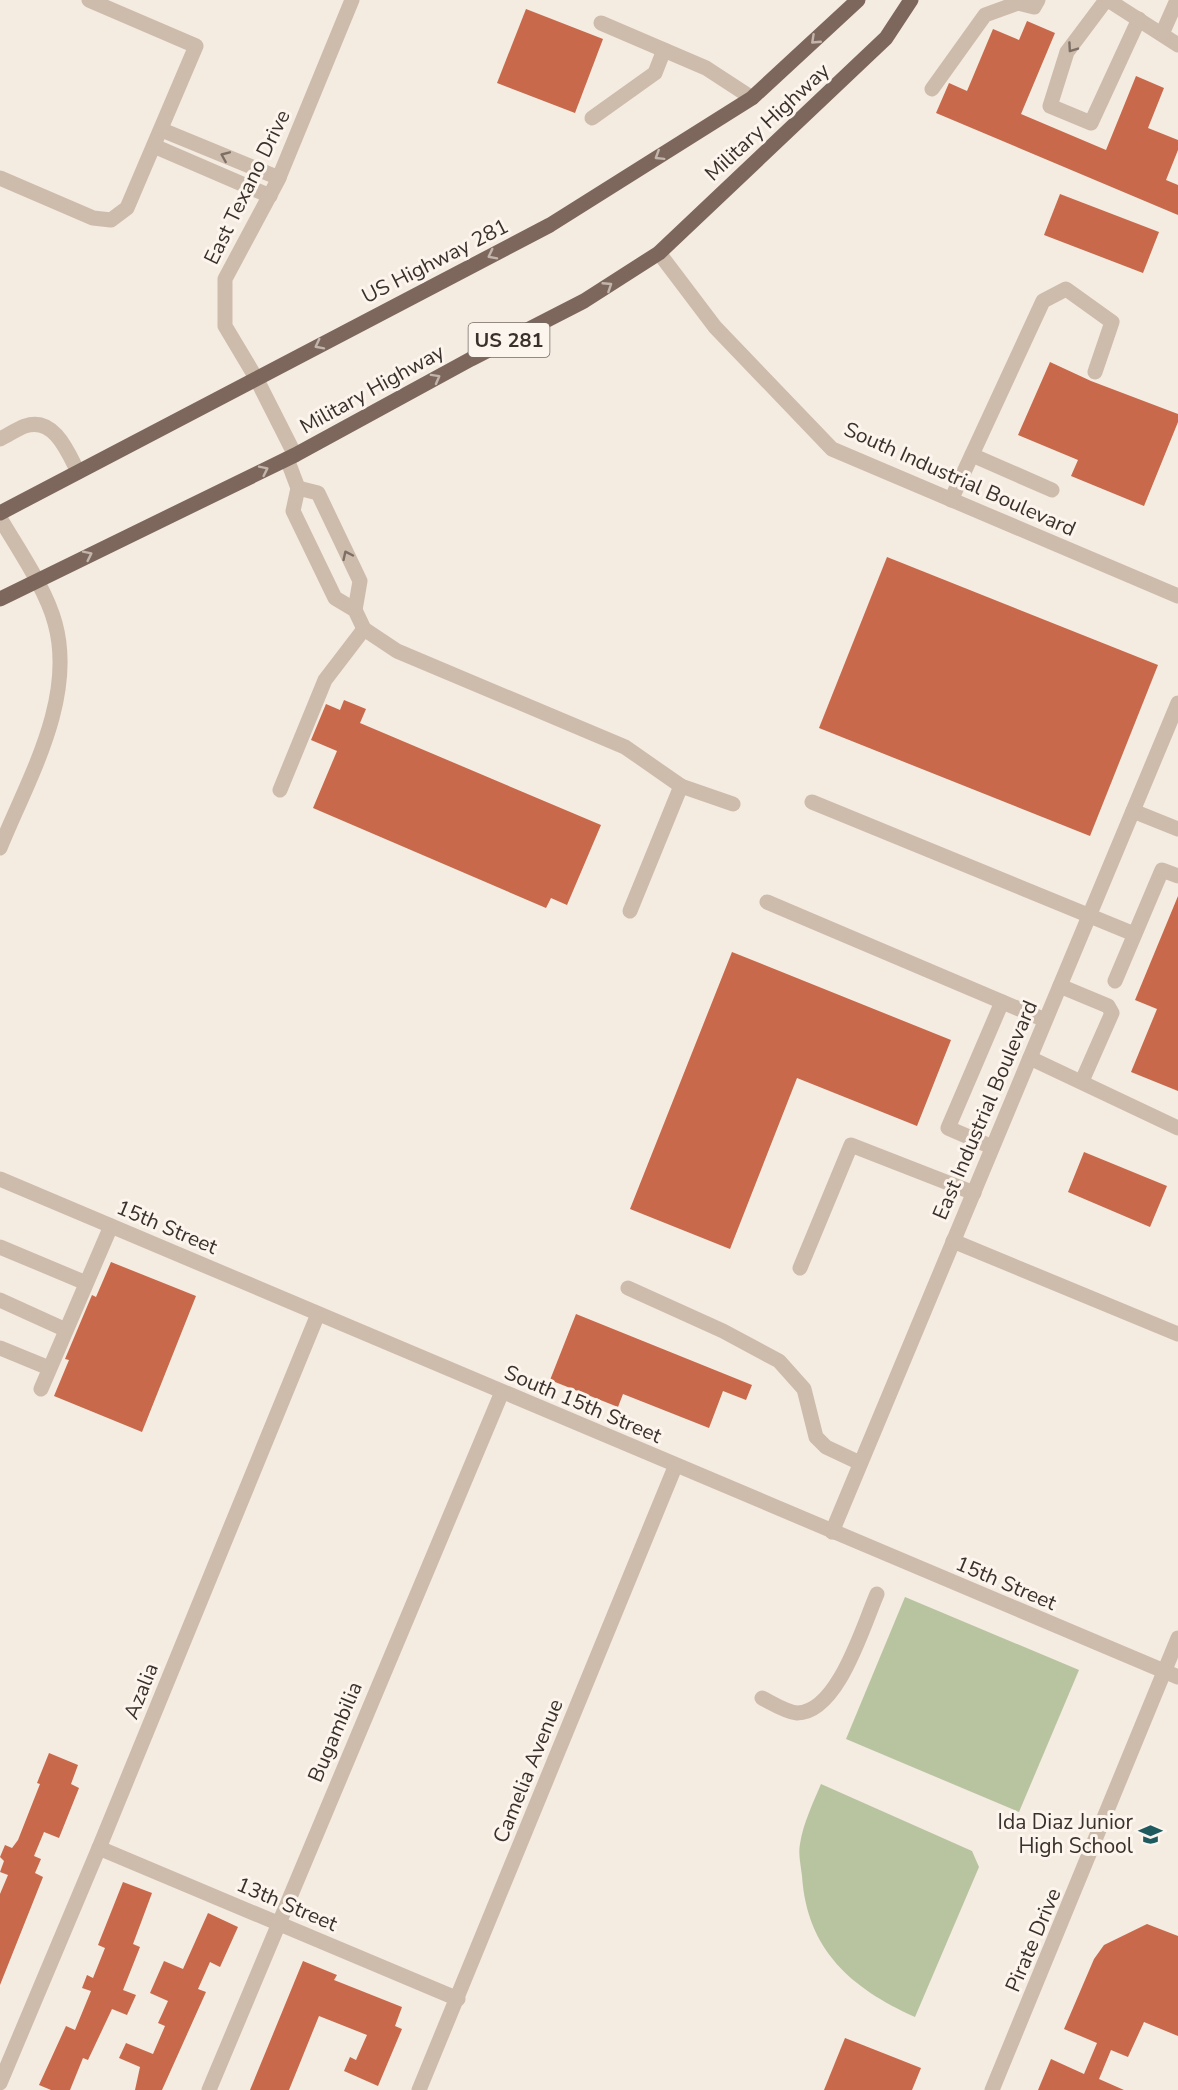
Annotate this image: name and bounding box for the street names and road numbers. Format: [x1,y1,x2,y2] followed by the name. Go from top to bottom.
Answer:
[699,57,836,187] street label: Military Highway
[197,105,297,269] street label: East Texano Drive
[357,212,513,310] street label: US Highway 281
[468,323,550,357] road number: US 281
[295,338,449,440] street label: Military Highway
[840,415,1080,543] street label: South Industrial Boulevard
[926,996,1044,1224] street label: East Industrial Boulevard
[112,1193,222,1261] street label: 15th Street
[500,1358,666,1450] street label: South 15th Street
[951,1549,1061,1617] street label: 15th Street
[117,1659,165,1723] street label: Azalia
[301,1677,369,1787] street label: Bugambilia
[486,1695,570,1847] street label: Camelia Avenue
[232,1870,342,1938] street label: 13th Street
[999,1884,1067,1996] street label: Pirate Drive

